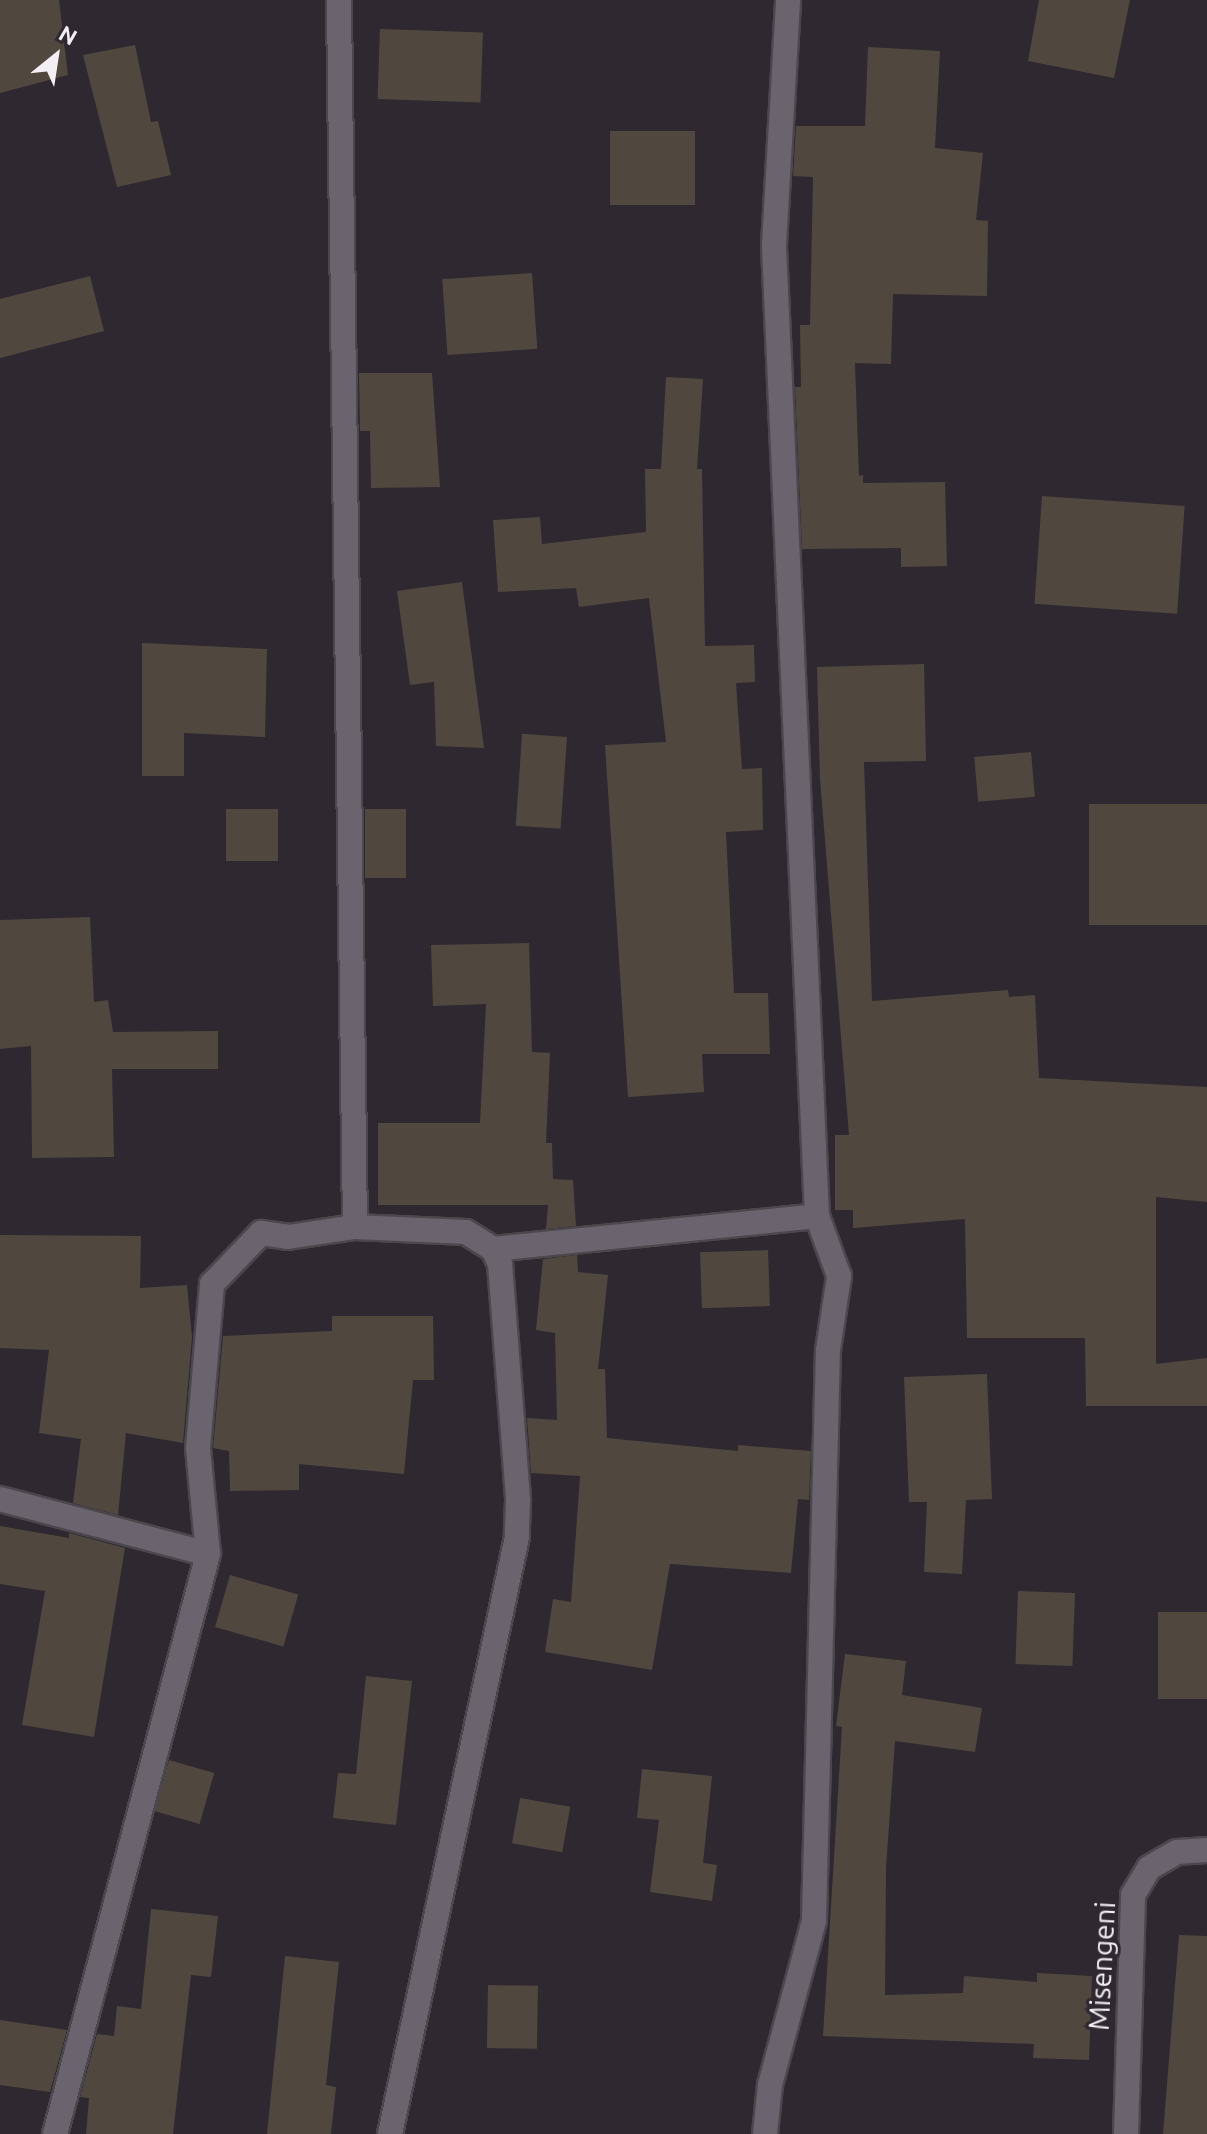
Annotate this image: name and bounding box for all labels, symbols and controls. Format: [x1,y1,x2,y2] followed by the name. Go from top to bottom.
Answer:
[16,16,96,96] north arrow
[55,20,82,50] text: N
[1082,1901,1122,2031] street label: Misengeni

